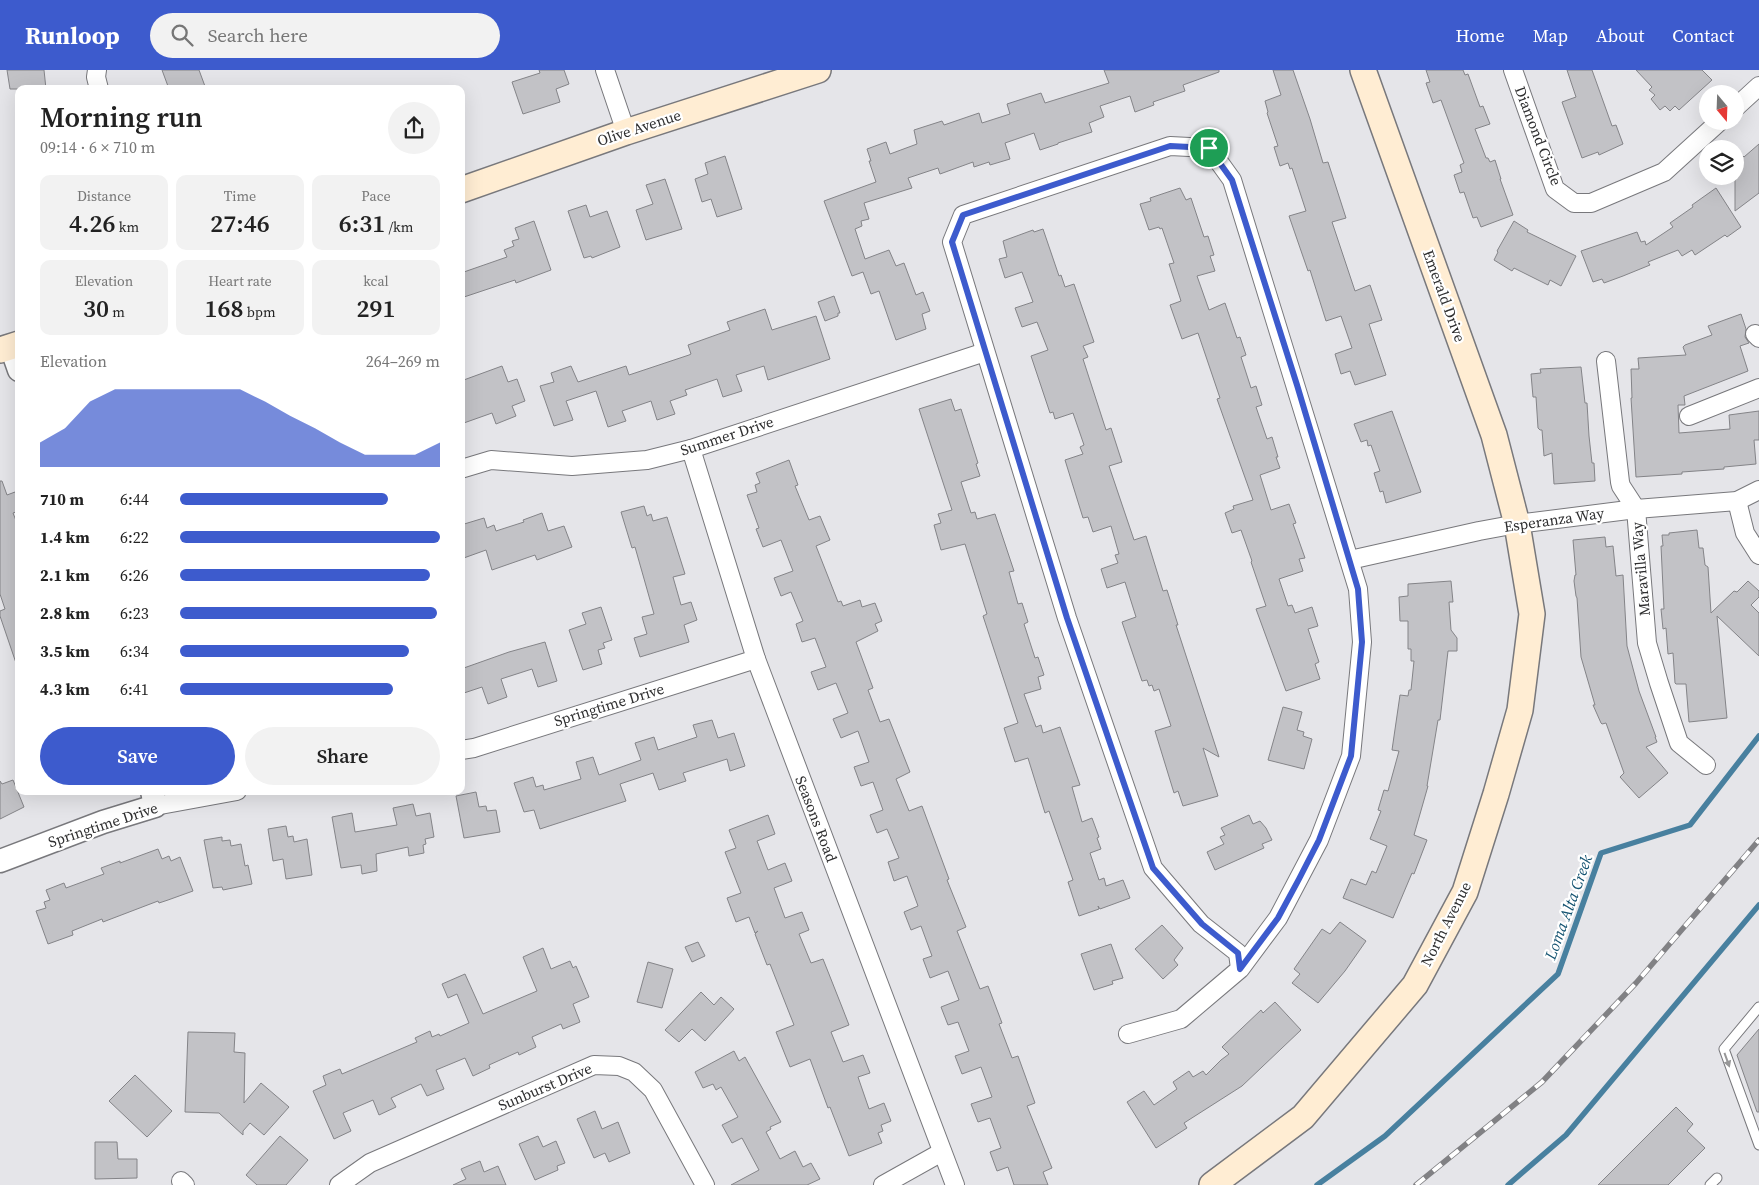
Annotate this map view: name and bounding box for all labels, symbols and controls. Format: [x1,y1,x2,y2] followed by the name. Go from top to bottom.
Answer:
[150,13,500,58] search box
[25,19,120,52] text: Runloop
[168,21,196,49] icon: search
[208,22,308,48] text: Search here
[1456,23,1505,48] text: Home
[1533,23,1568,48] text: Map
[1596,23,1644,48] text: About
[1672,23,1734,48] text: Contact
[1510,83,1567,189] street label: Diamond Circle
[1699,85,1744,130] north arrow
[1699,85,1744,185] map controls
[40,98,203,136] text: Morning run
[388,102,440,154] button: share
[594,104,684,151] street label: Olive Avenue
[1188,127,1230,169] pin
[1195,134,1223,162] icon: arrive
[40,136,155,158] text: 09:14 · 6 × 710 m
[1699,140,1744,185] button: layers
[77,186,131,206] text: Distance
[224,186,256,206] text: Time
[361,186,391,206] text: Pace
[69,206,115,240] text: 4.26
[210,206,270,240] text: 27:46
[339,206,385,240] text: 6:31
[115,217,139,237] text: km
[385,217,413,237] text: /km
[1418,247,1471,345] street label: Emerald Drive
[75,271,133,291] text: Elevation
[208,271,272,291] text: Heart rate
[363,271,389,291] text: kcal
[83,291,109,325] text: 30
[205,291,244,325] text: 168
[356,291,396,325] text: 291
[109,302,125,322] text: m
[244,302,276,322] text: bpm
[40,350,107,372] text: Elevation
[366,350,440,372] text: 264–269 m
[677,410,777,460] street label: Summer Drive
[40,488,84,510] text: 710 m
[120,488,149,510] text: 6:44
[1503,502,1606,537] street label: Esperanza Way
[1626,521,1655,617] street label: Maravilla Way
[40,526,90,548] text: 1.4 km
[120,526,149,548] text: 6:22
[40,564,90,586] text: 2.1 km
[120,564,149,586] text: 6:26
[40,602,90,624] text: 2.8 km
[120,602,149,624] text: 6:23
[40,640,90,662] text: 3.5 km
[120,640,149,662] text: 6:34
[40,678,90,700] text: 4.3 km
[120,678,149,700] text: 6:41
[551,678,667,731] street label: Springtime Drive
[40,727,235,785] button: Save
[245,727,440,785] button: Share
[790,773,843,865] street label: Seasons Road
[45,797,161,852] street label: Springtime Drive
[1539,851,1597,963] water label: Loma Alta Creek
[1415,878,1476,970] street label: North Avenue
[1723,1053,1731,1068] one-way arrow
[495,1057,595,1116] street label: Sunburst Drive

